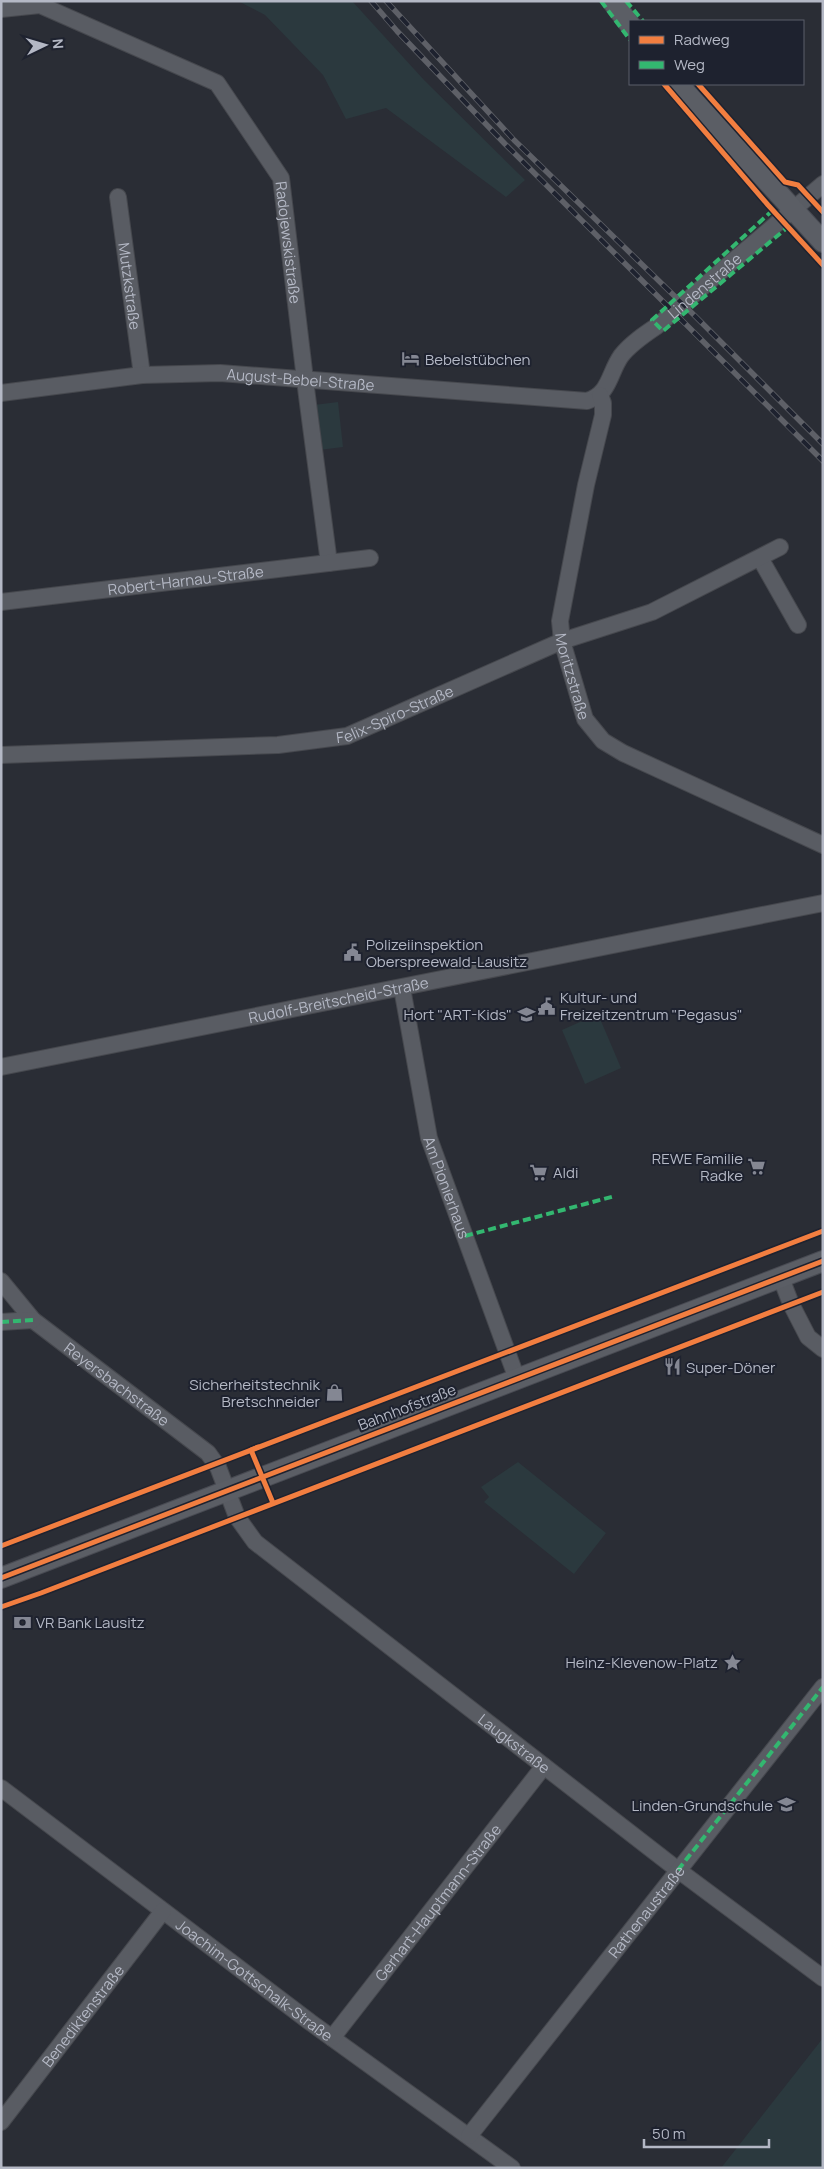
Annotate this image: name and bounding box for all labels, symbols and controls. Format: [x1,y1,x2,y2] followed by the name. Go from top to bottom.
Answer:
[20,20,70,70] north arrow
[629,20,804,85] legend
[674,29,730,50] text: Radweg
[49,38,68,50] text: N
[674,54,705,75] text: Weg
[271,180,306,305] street label: Radojewskistraße
[114,241,146,331] street label: Mutzkstraße
[663,248,746,323] street label: Lindenstraße
[401,349,421,369] hotel icon: Bebelstübchen
[425,349,531,370] place label: Bebelstübchen
[226,363,376,395] street label: August-Bebel-Straße
[107,560,265,600] street label: Robert-Harnau-Straße
[551,632,595,722] street label: Moritzstraße
[335,680,457,748] street label: Felix-Spiro-Straße
[366,934,527,972] place label: Polizeiinspektion Oberspreewald-Lausitz
[342,943,362,963] public building icon: Polizeiinspektion Oberspreewald-Lausitz
[246,971,430,1028] street label: Rudolf-Breitscheid-Straße
[560,987,743,1025] place label: Kultur- und Freizeitzentrum "Pegasus"
[536,996,556,1016] public building icon: Kultur- und Freizeitzentrum "Pegasus"
[404,1004,512,1025] place label: Hort "ART-Kids"
[516,1004,536,1024] school or university icon: Hort "ART-Kids"
[419,1133,475,1242] street label: Am Pionierhaus
[652,1148,743,1186] place label: REWE Familie Radke
[747,1157,767,1177] supermarket icon: REWE Familie Radke
[529,1162,549,1182] supermarket icon: Aldi
[553,1162,578,1183] place label: Aldi
[60,1337,174,1431] street label: Reyersbachstraße
[662,1357,682,1377] restaurant icon: Super-Döner
[686,1357,776,1378] place label: Super-Döner
[189,1374,321,1412] place label: Sicherheitstechnik Bretschneider
[355,1379,459,1435] street label: Bahnhofstraße
[324,1383,344,1403] shop icon: Sicherheitstechnik Bretschneider
[12,1612,32,1632] bank icon: VR Bank Lausitz
[36,1612,145,1633] place label: VR Bank Lausitz
[565,1652,718,1673] place label: Heinz-Klevenow-Platz
[722,1652,742,1672] place icon: Heinz-Klevenow-Platz
[474,1708,555,1778] street label: Laugkstraße
[631,1795,773,1816] place label: Linden-Grundschule
[777,1795,797,1815] school or university icon: Linden-Grundschule
[370,1819,506,1985] street label: Gerhart-Hauptmann-Straße
[603,1861,689,1962] street label: Rathenaustraße
[172,1914,337,2046] street label: Joachim-Gottschalk-Straße
[37,1960,129,2071] street label: Benediktenstraße
[644,2116,769,2148] scale bar
[652,2123,686,2144] text: 50 m

